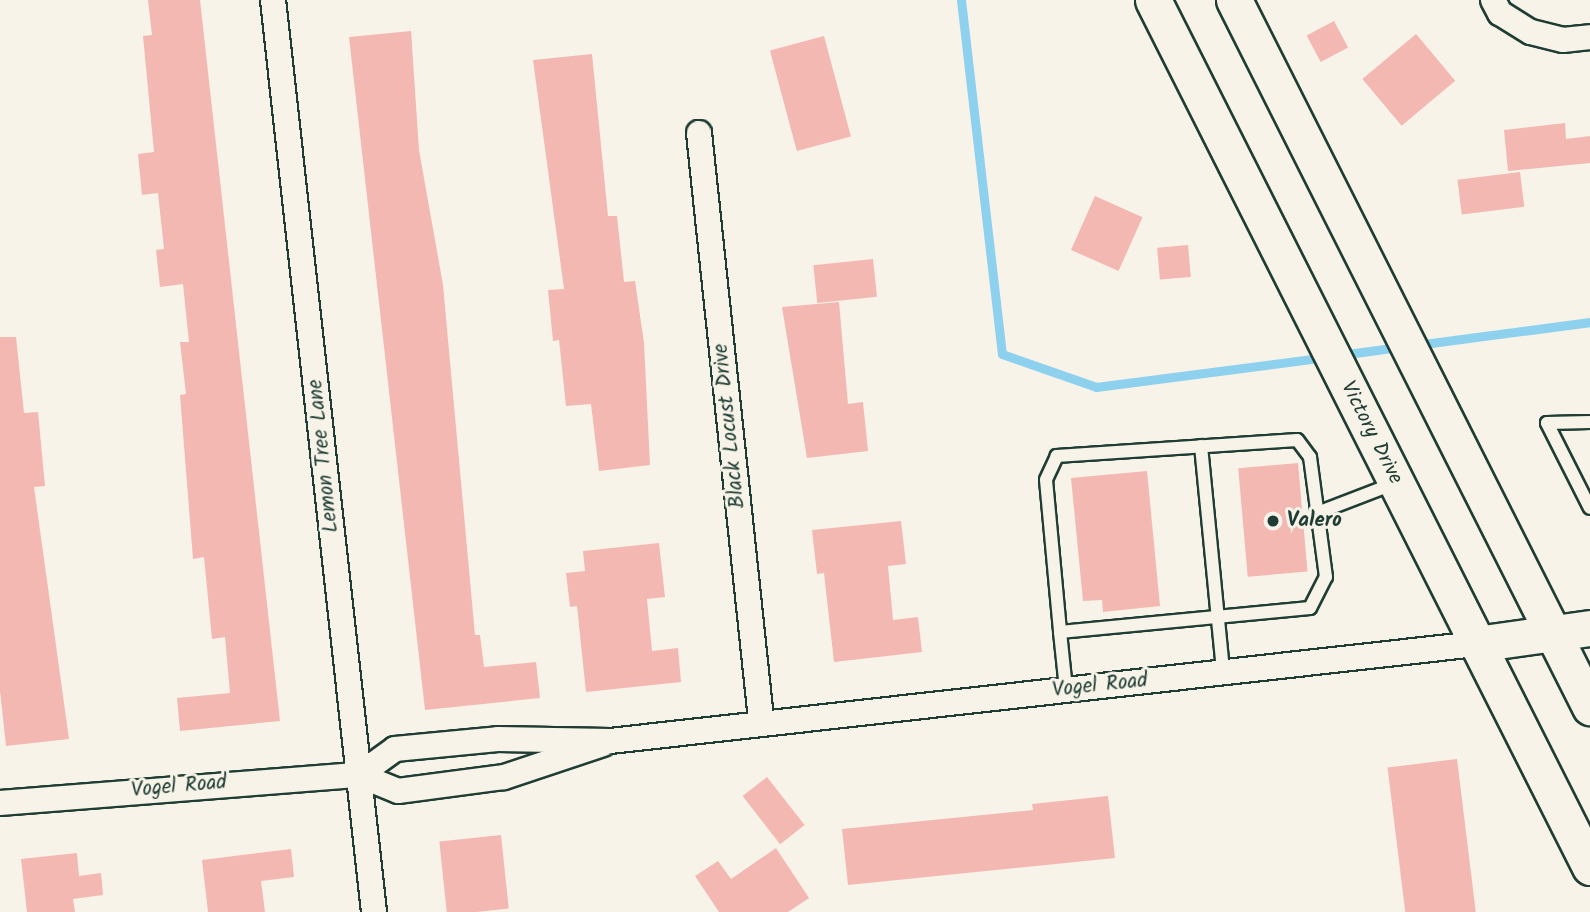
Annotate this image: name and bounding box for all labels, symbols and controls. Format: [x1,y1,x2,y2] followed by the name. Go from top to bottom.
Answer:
[709,342,751,510] street label: Black Locust Drive
[1334,377,1408,489] street label: Victory Drive
[303,378,345,534] street label: Lemon Tree Lane
[1287,508,1342,534] place label: Valero
[1265,513,1281,529] marker: Valero
[1051,668,1149,704] street label: Vogel Road
[130,770,228,804] street label: Vogel Road

